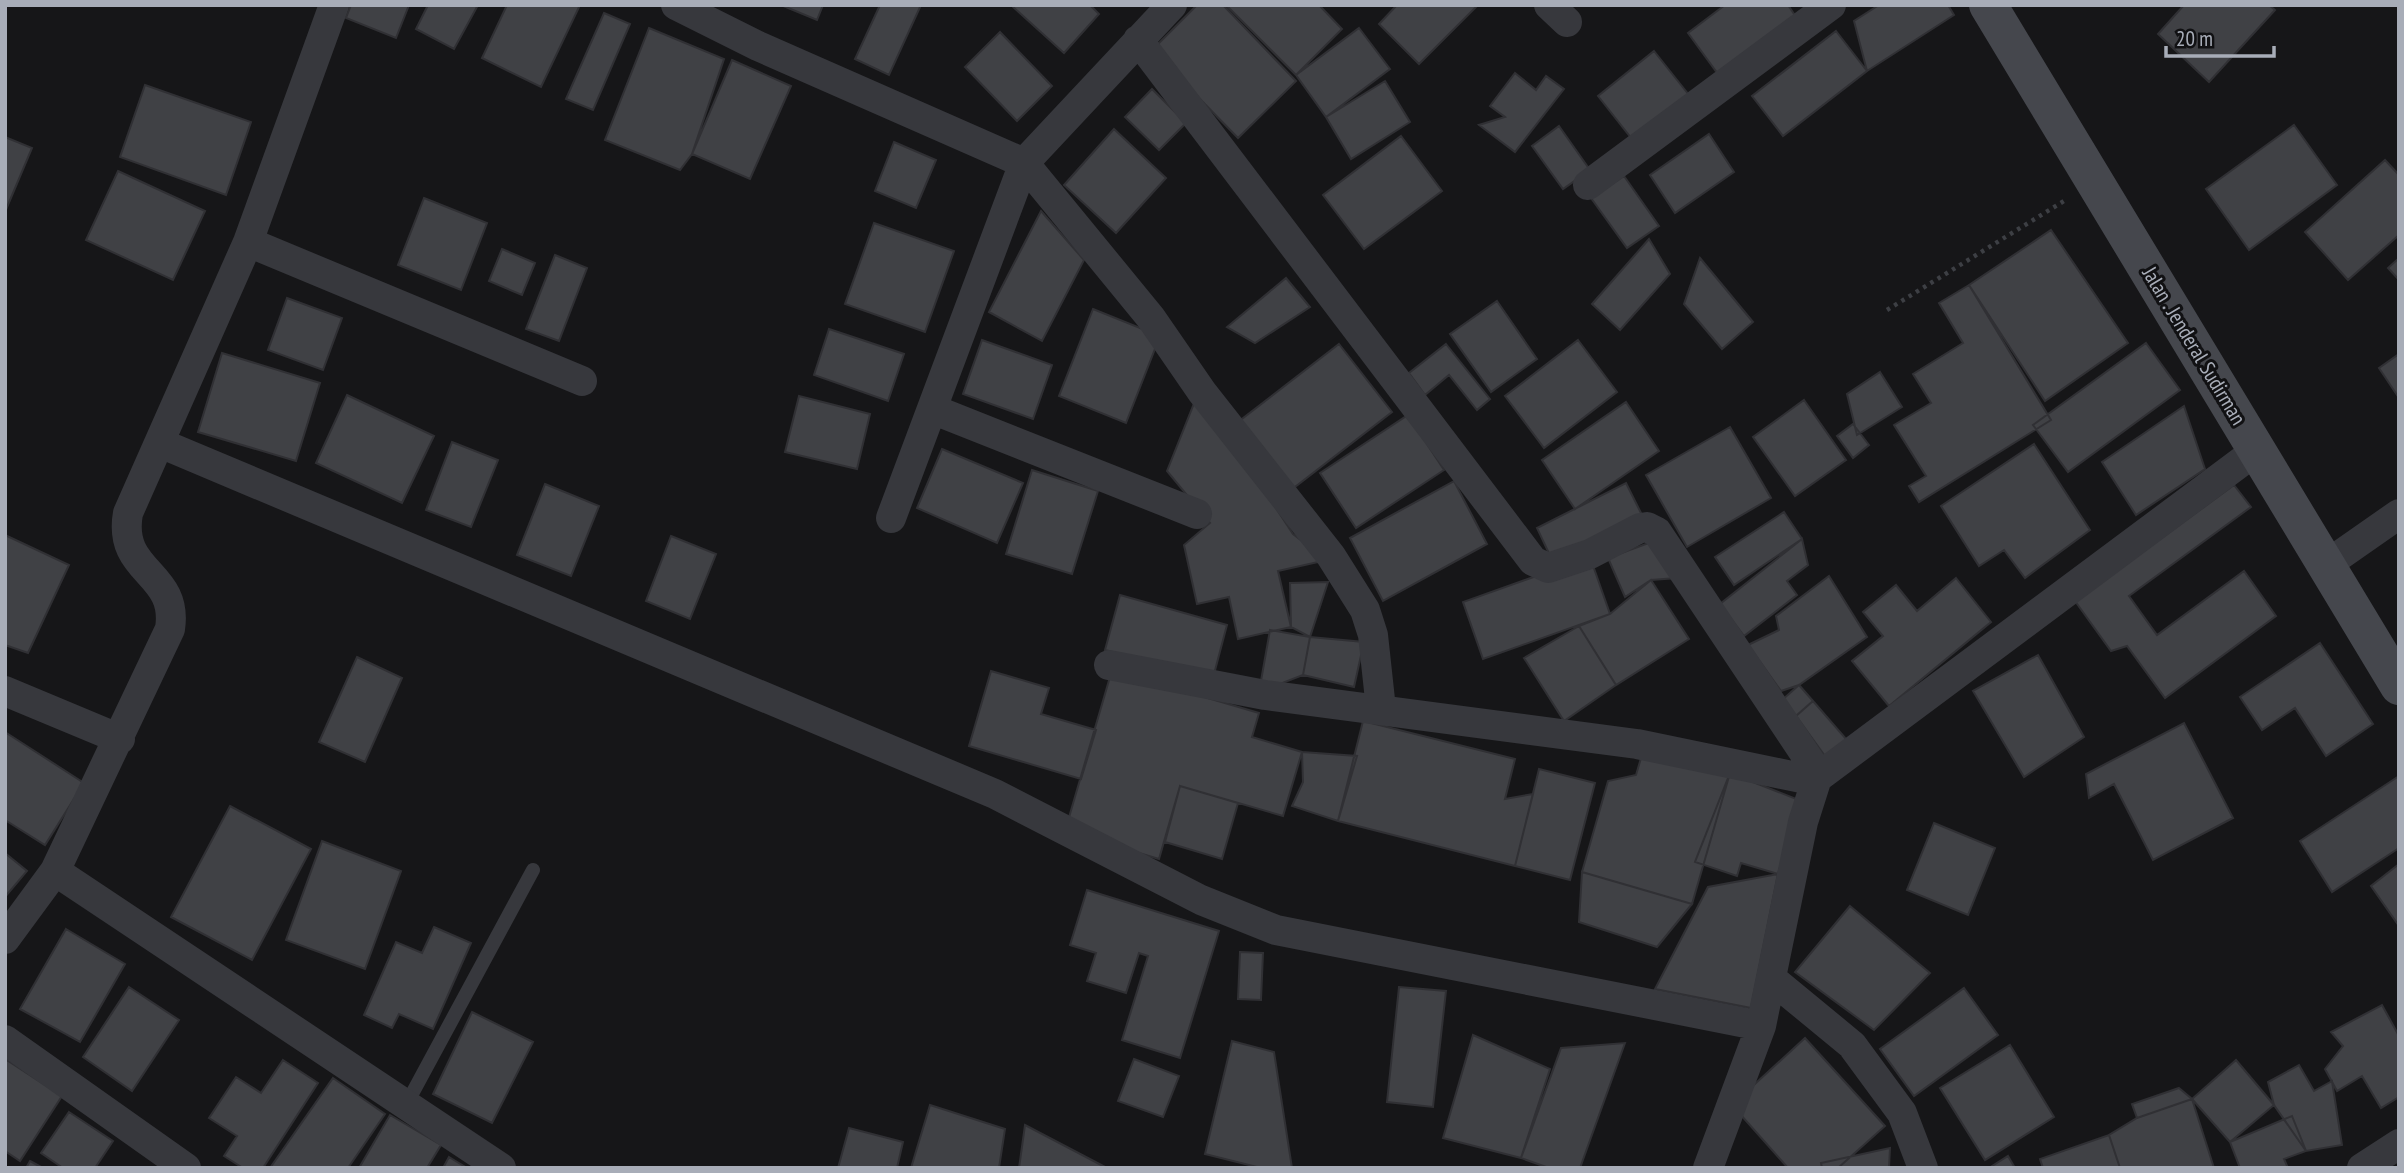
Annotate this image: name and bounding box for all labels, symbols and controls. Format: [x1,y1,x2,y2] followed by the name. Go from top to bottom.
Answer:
[2166,14,2274,58] scale bar
[2176,25,2213,52] text: 20 m
[2136,261,2252,430] street label: Jalan . Jenderal Sudirman

